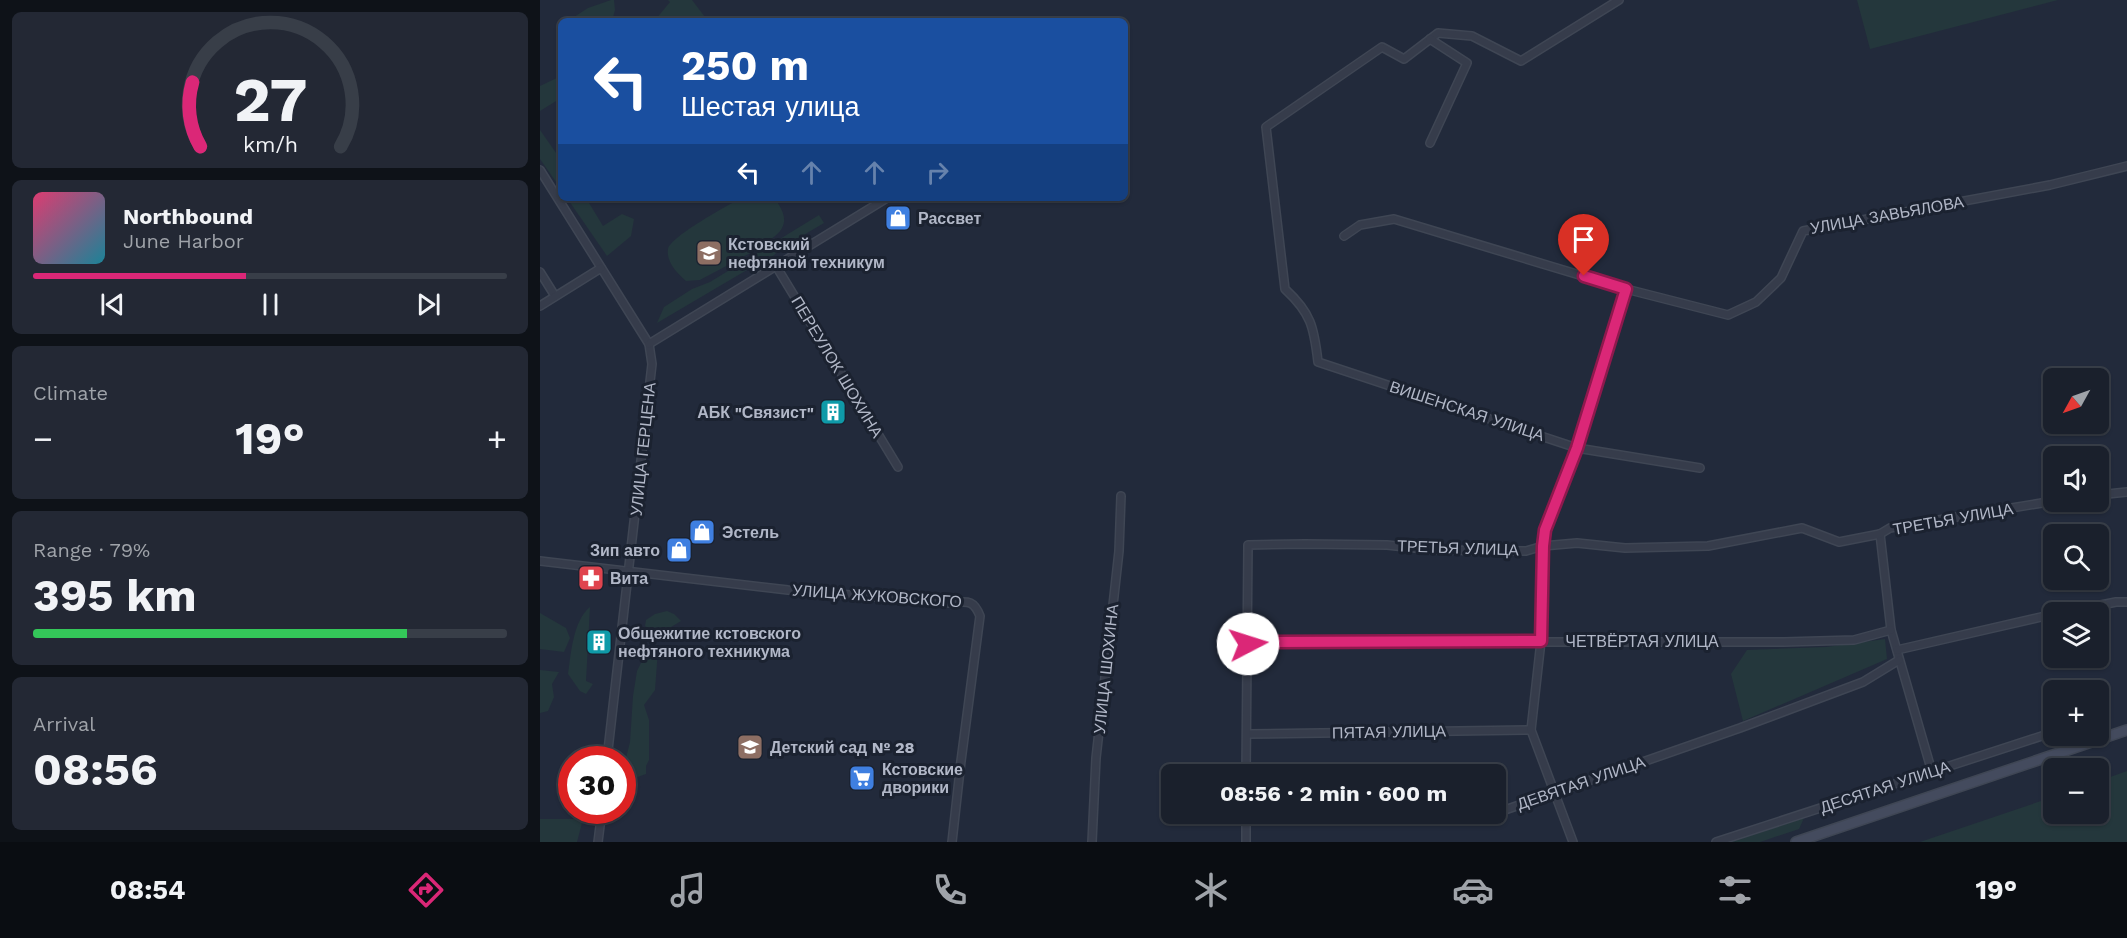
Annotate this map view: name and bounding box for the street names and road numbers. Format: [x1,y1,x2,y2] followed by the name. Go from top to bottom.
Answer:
[1809,192,1966,238] street label: УЛИЦА ЗАВЬЯЛОВА
[787,293,887,441] street label: ПЕРЕУЛОК ШОХИНА
[1387,377,1547,445] street label: ВИШЕНСКАЯ УЛИЦА
[627,381,660,517] street label: УЛИЦА ГЕРЦЕНА
[1891,499,2015,539] street label: ТРЕТЬЯ УЛИЦА
[1397,536,1520,560] street label: ТРЕТЬЯ УЛИЦА
[792,581,962,611] street label: УЛИЦА ЖУКОВСКОГО
[1090,603,1122,735] street label: УЛИЦА ШОХИНА
[1565,632,1719,651] street label: ЧЕТВЁРТАЯ УЛИЦА
[1332,721,1447,742] street label: ПЯТАЯ УЛИЦА
[1514,752,1648,814] street label: ДЕВЯТАЯ УЛИЦА
[1818,757,1953,817] street label: ДЕСЯТАЯ УЛИЦА

